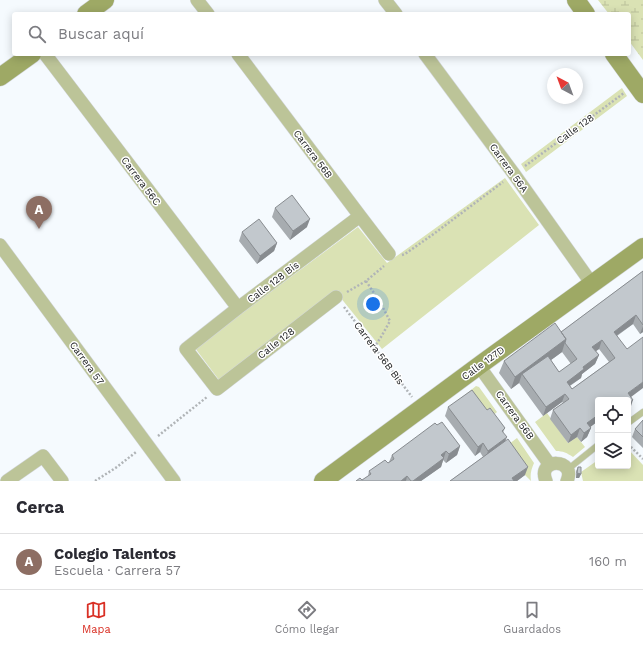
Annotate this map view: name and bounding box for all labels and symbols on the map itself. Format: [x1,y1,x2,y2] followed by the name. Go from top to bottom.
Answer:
[547,68,583,104] north arrow
[554,112,596,146] street label: Calle 128
[291,128,335,180] street label: Carrera 56B
[488,141,531,195] street label: Carrera 56A
[119,155,163,208] street label: Carrera 56C
[26,196,52,229] pin: A
[245,259,301,305] street label: Calle 128 Bis
[363,294,383,314] your location
[352,320,406,386] street label: Carrera 56B Bis
[255,325,297,361] street label: Calle 128
[68,339,107,387] street label: Carrera 57
[460,344,506,382] street label: Calle 127D
[494,389,536,441] street label: Carrera 56B

